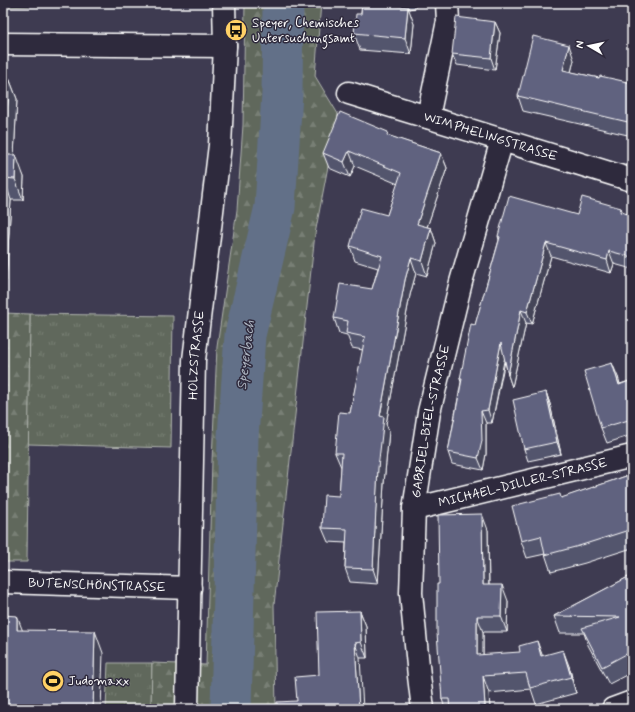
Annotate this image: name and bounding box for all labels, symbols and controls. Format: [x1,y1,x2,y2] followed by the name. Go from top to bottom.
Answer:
[252,15,359,49] place label: Speyer, Chemisches Untersuchungsamt
[223,17,249,43] bus stop icon: Speyer, Chemisches Untersuchungsamt
[569,26,609,66] north arrow
[573,40,588,49] text: N
[421,108,559,165] street label: WIMPHELINGSTRASSE
[185,310,208,400] street label: HOLZSTRASSE
[233,319,259,391] water label: Speyerbach
[407,343,454,499] street label: GABRIEL-BIEL-STRASSE
[437,454,609,511] street label: MICHAEL-DILLER-STRASSE
[28,574,166,596] street label: BUTENSCHÖNSTRASSE
[40,668,66,694] sports icon: Judomaxx
[68,673,130,690] place label: Judomaxx

